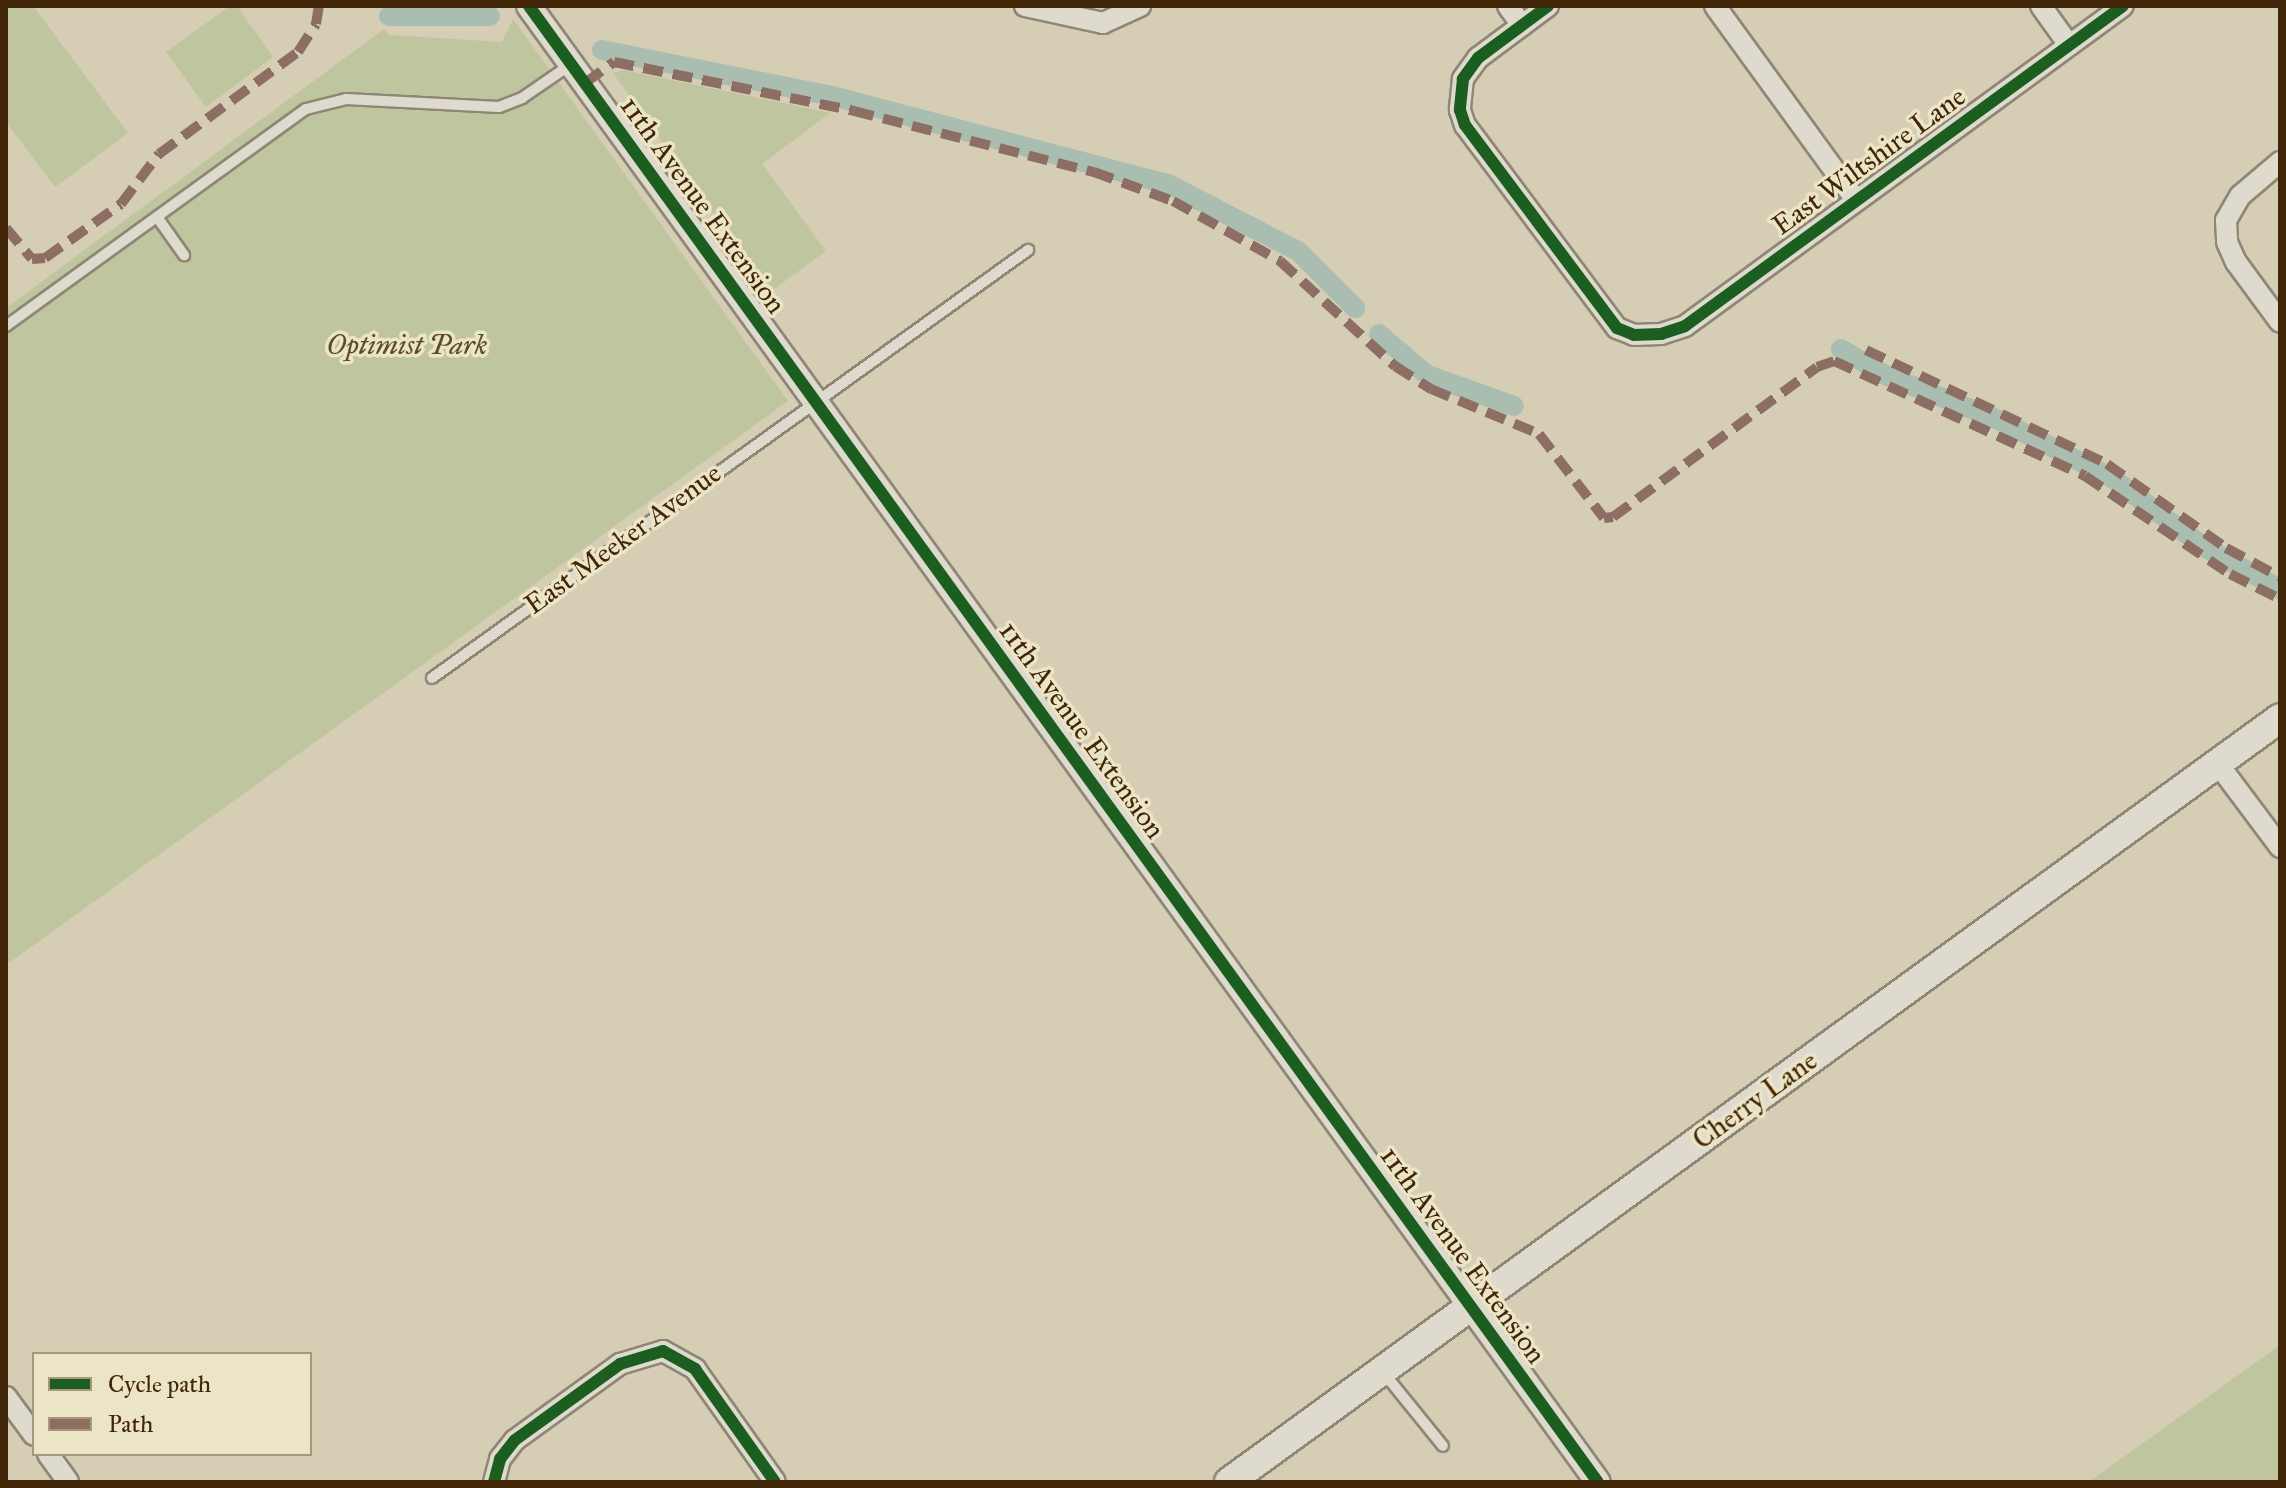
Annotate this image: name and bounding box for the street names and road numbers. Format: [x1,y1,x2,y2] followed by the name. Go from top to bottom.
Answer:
[1766,80,1972,242] street label: East Wiltshire Lane
[613,90,793,320] street label: 11th Avenue Extension
[518,456,728,622] street label: East Meeker Avenue
[992,615,1172,845] street label: 11th Avenue Extension
[1686,1044,1824,1156] street label: Cherry Lane
[1373,1140,1553,1370] street label: 11th Avenue Extension

